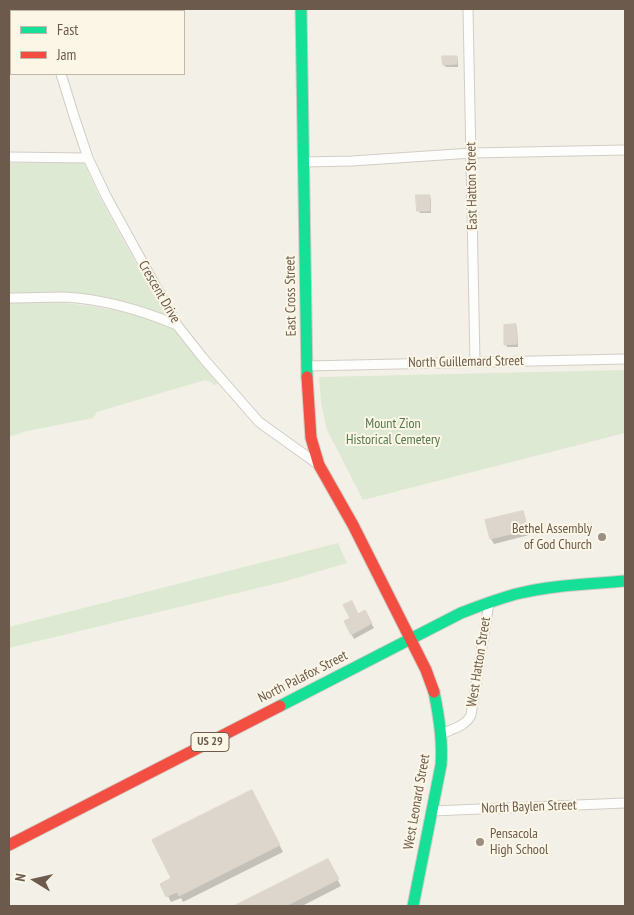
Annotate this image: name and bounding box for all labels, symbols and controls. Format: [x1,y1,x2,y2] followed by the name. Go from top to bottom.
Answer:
[10,10,185,75] legend
[57,20,78,39] text: Fast
[57,45,76,64] text: Jam
[463,142,481,230] street label: East Hatton Street
[282,256,300,336] street label: East Cross Street
[134,258,184,326] street label: Crescent Drive
[408,353,524,371] street label: North Guillemard Street
[346,416,440,448] park label: Mount Zion Historical Cemetery
[512,521,592,554] place label: Bethel Assembly of God Church
[596,531,608,543] marker: Bethel Assembly of God Church
[464,616,494,708] street label: West Hatton Street
[255,647,351,707] street label: North Palafox Street
[191,732,229,752] road number: US 29
[400,753,434,851] street label: West Leonard Street
[481,797,577,817] street label: North Baylen Street
[490,826,548,859] place label: Pensacola High School
[474,836,486,848] marker: Pensacola High School
[10,855,60,905] north arrow
[11,872,30,883] text: N

